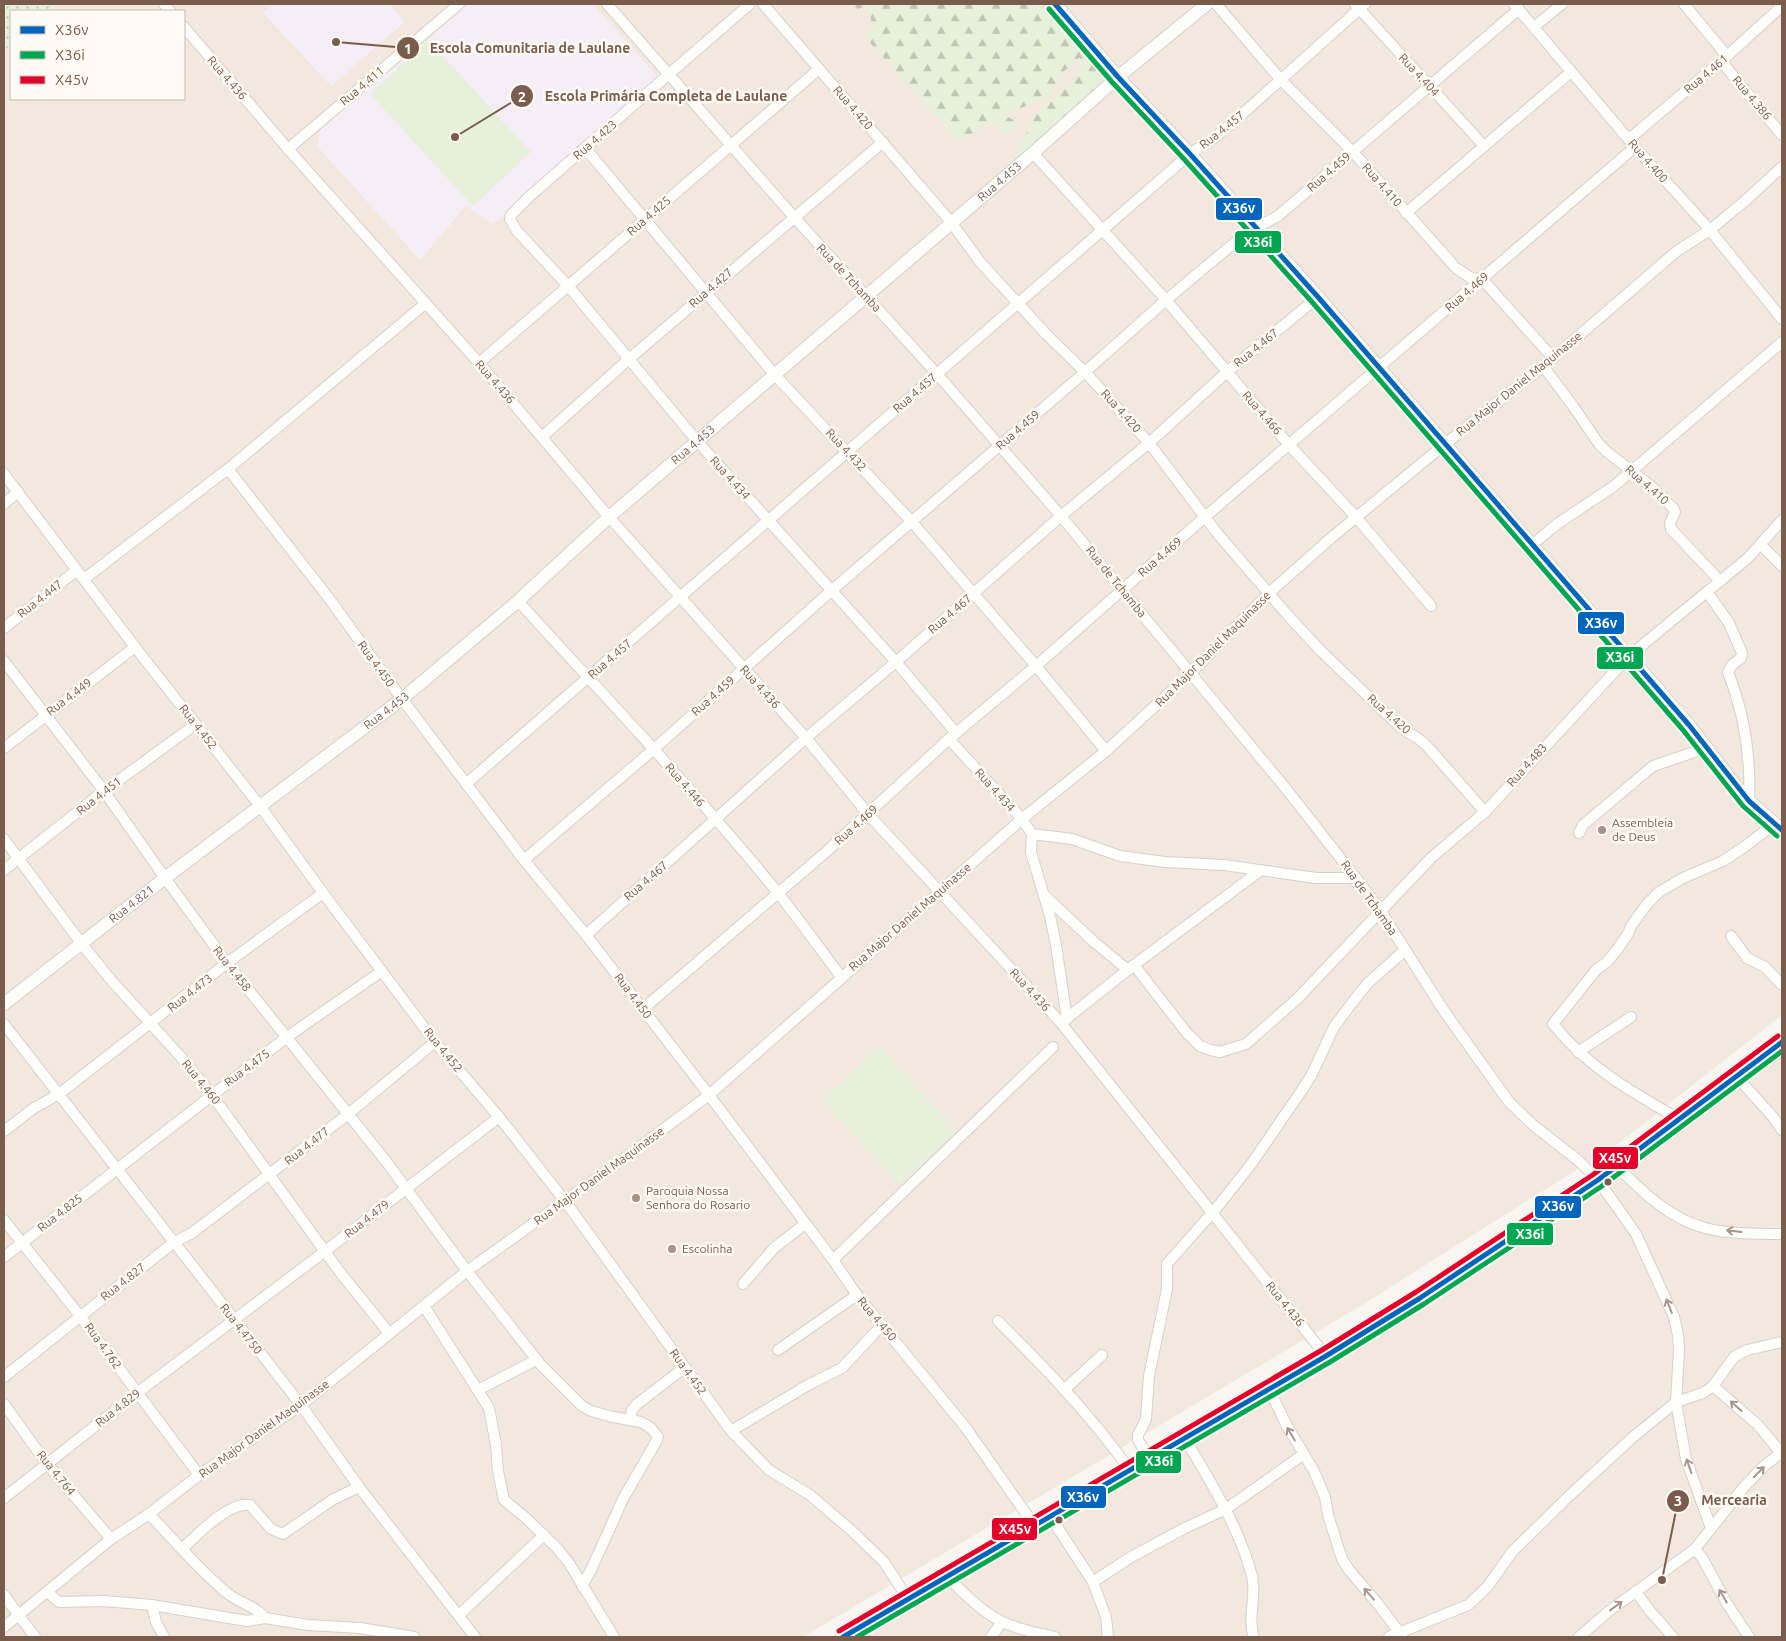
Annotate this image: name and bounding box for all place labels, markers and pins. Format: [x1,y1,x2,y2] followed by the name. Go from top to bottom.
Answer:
[395,34,641,63] callout: Escola Comunitaria de Laulane
[509,82,797,111] callout: Escola Primária Completa de Laulane
[1612,816,1673,843] place label: Assembleia de Deus
[1596,824,1608,836] marker: Assembleia de Deus
[1603,1177,1613,1187] unlabelled marker
[646,1184,750,1211] place label: Paroquia Nossa Senhora do Rosario
[630,1192,642,1204] marker: Paroquia Nossa Senhora do Rosario
[682,1242,732,1255] place label: Escolinha
[666,1243,678,1255] marker: Escolinha
[1666,1486,1777,1515] callout: Mercearia
[1054,1515,1064,1525] unlabelled marker

